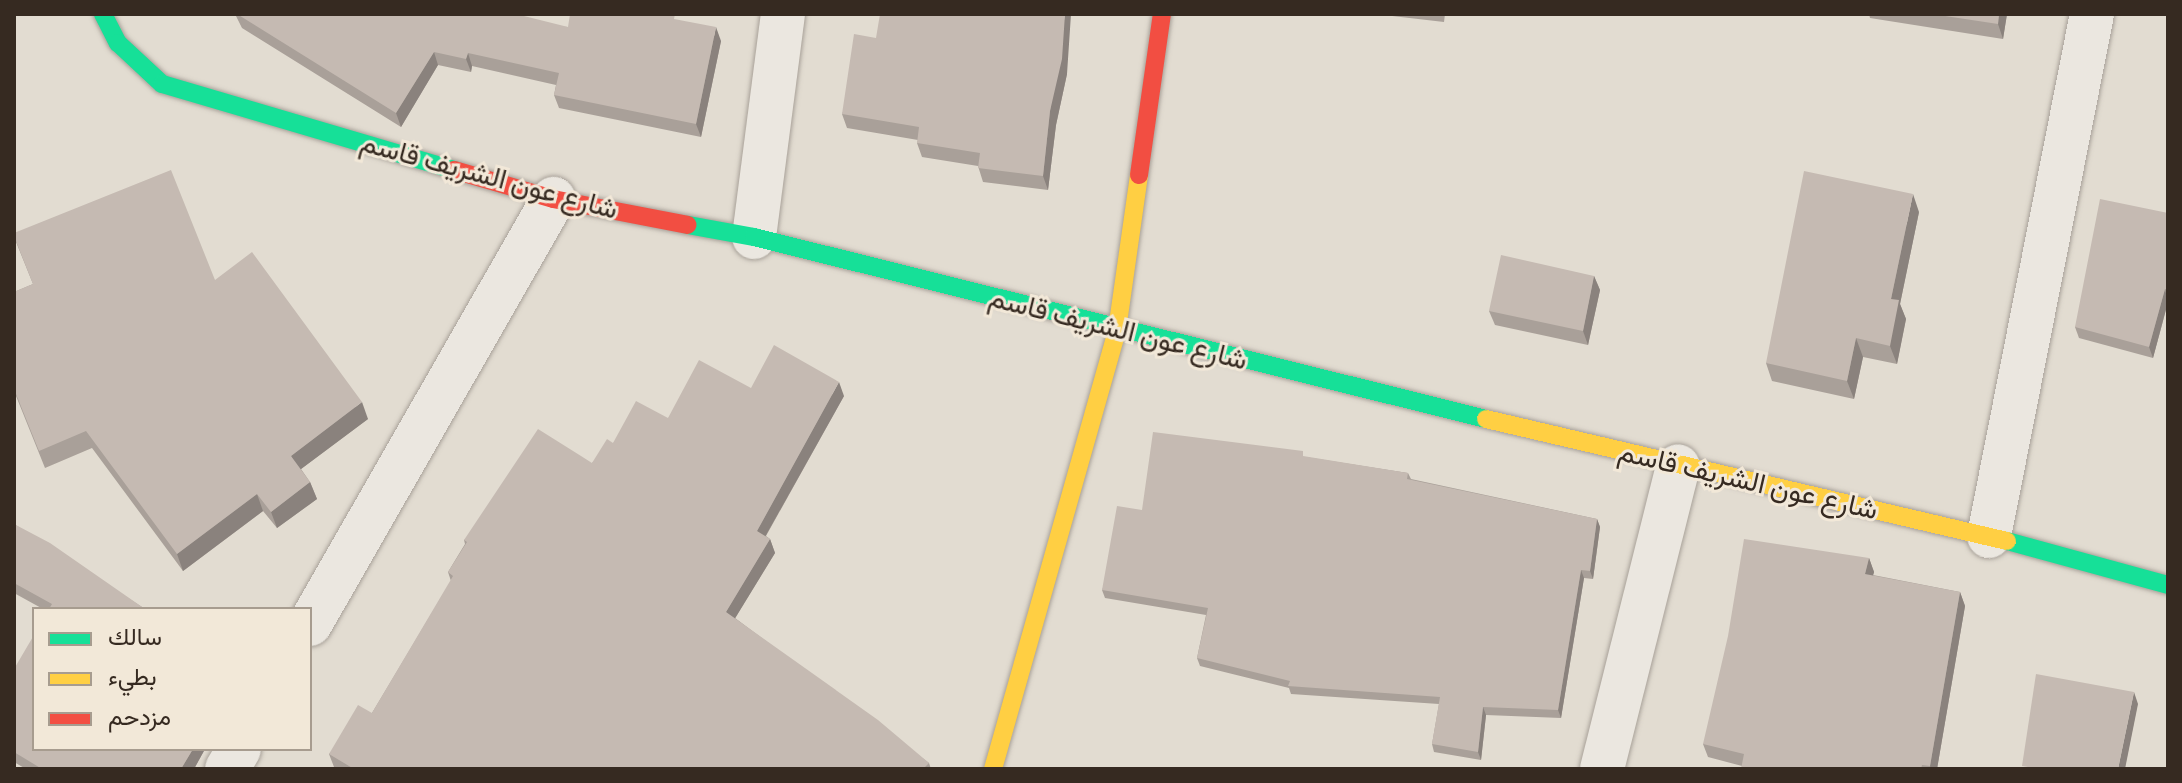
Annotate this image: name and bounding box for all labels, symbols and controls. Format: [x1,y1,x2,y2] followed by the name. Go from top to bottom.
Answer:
[357,125,621,227] street label: شارع عون الشريف قاسم
[985,281,1251,377] street label: شارع عون الشريف قاسم
[1615,435,1881,527] street label: شارع عون الشريف قاسم
[32,607,312,751] legend
[108,622,162,651] text: سالك
[108,662,157,691] text: بطيء
[108,702,171,731] text: مزدحم

